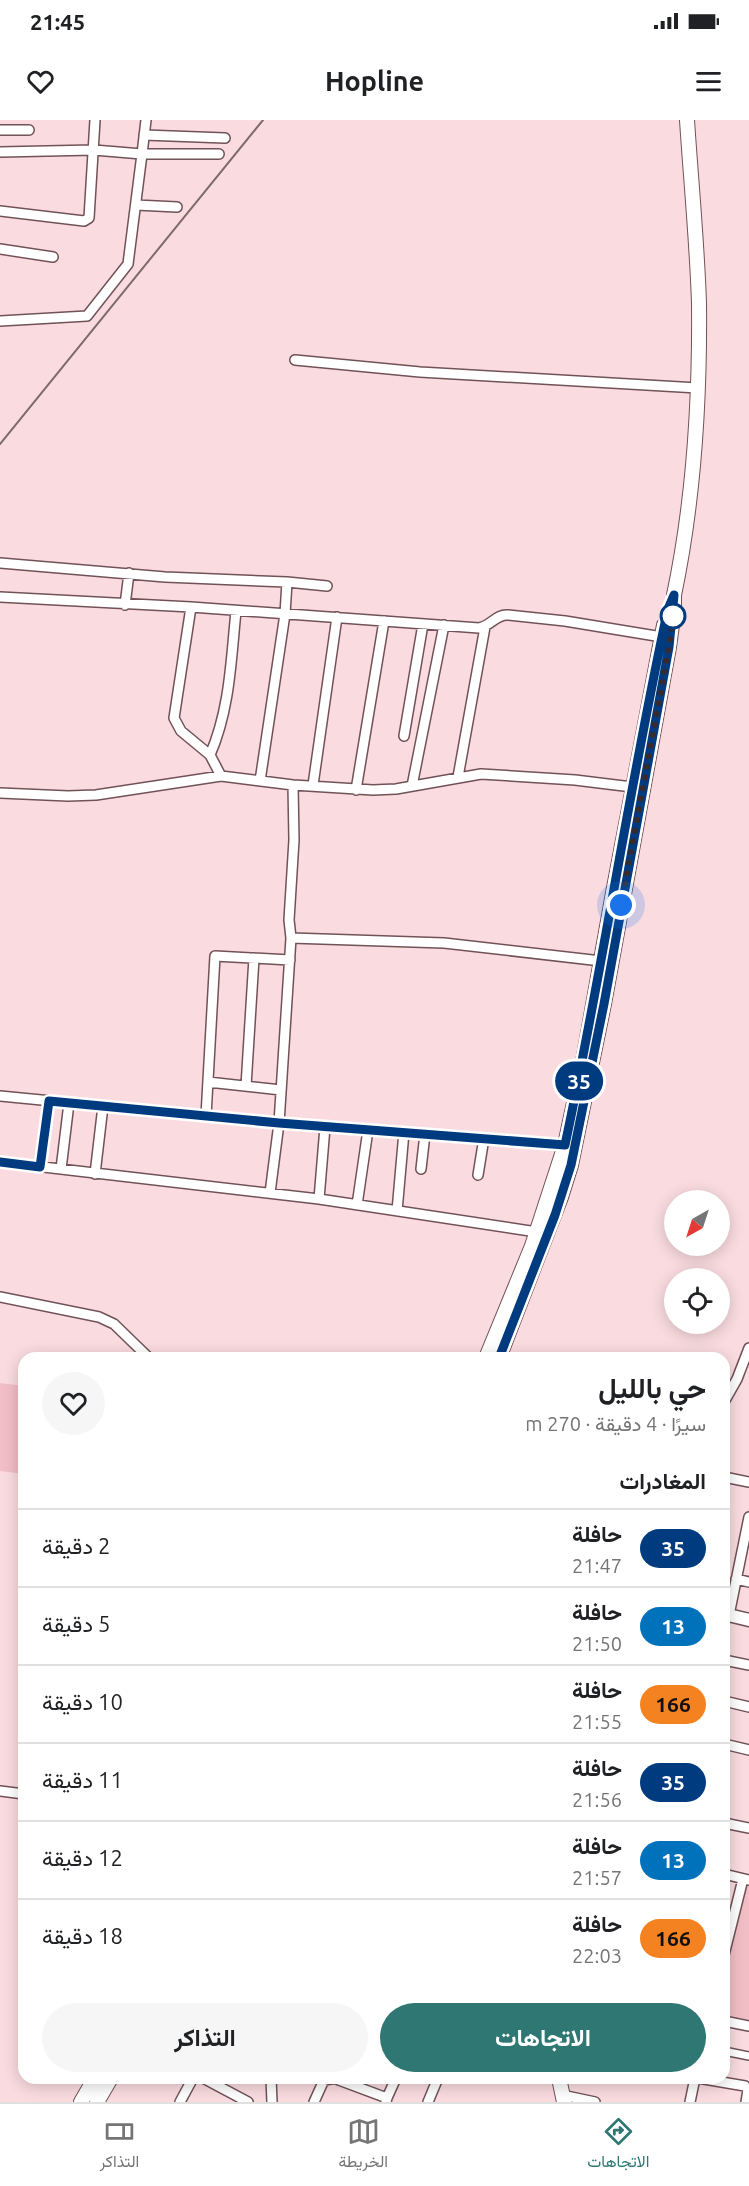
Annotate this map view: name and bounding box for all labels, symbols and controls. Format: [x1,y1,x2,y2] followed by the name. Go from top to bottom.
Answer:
[30,9,85,34] text: 21:45
[24,65,57,98] icon: heart
[692,65,725,98] icon: menu
[325,66,424,96] text: Hopline
[660,603,686,629] unlabelled marker
[606,890,636,920] your location
[552,1062,606,1100] line badge: 35
[567,1069,591,1093] text: 35
[664,1190,730,1256] north arrow
[664,1190,730,1334] map controls
[664,1268,730,1334] button: locate
[42,1372,105,1435] button: heart
[598,1372,706,1403] text: حي بالليل
[525,1412,706,1435] text: سيرًا · 4 دقيقة · 270 m
[620,1468,706,1493] text: المغادرات
[572,1521,622,1546] text: حافلة
[42,1533,110,1558] text: 2 دقيقة
[661,1536,685,1560] text: 35
[572,1554,622,1577] text: 21:47
[572,1599,622,1624] text: حافلة
[42,1611,110,1636] text: 5 دقيقة
[661,1614,685,1638] text: 13
[572,1632,622,1655] text: 21:50
[572,1677,622,1702] text: حافلة
[42,1689,123,1714] text: 10 دقيقة
[655,1692,691,1716] text: 166
[572,1710,622,1733] text: 21:55
[572,1755,622,1780] text: حافلة
[42,1767,123,1792] text: 11 دقيقة
[661,1770,685,1794] text: 35
[572,1788,622,1811] text: 21:56
[572,1833,622,1858] text: حافلة
[42,1845,123,1870] text: 12 دقيقة
[661,1848,685,1872] text: 13
[572,1866,622,1889] text: 21:57
[572,1911,622,1936] text: حافلة
[42,1923,123,1948] text: 18 دقيقة
[655,1926,691,1950] text: 166
[572,1944,622,1967] text: 22:03
[42,2003,368,2072] button: التذاكر
[380,2003,706,2072] button: الاتجاهات
[100,2115,139,2176] tab: التذاكر
[338,2115,388,2176] tab: الخريطة
[587,2115,649,2176] tab: الاتجاهات

